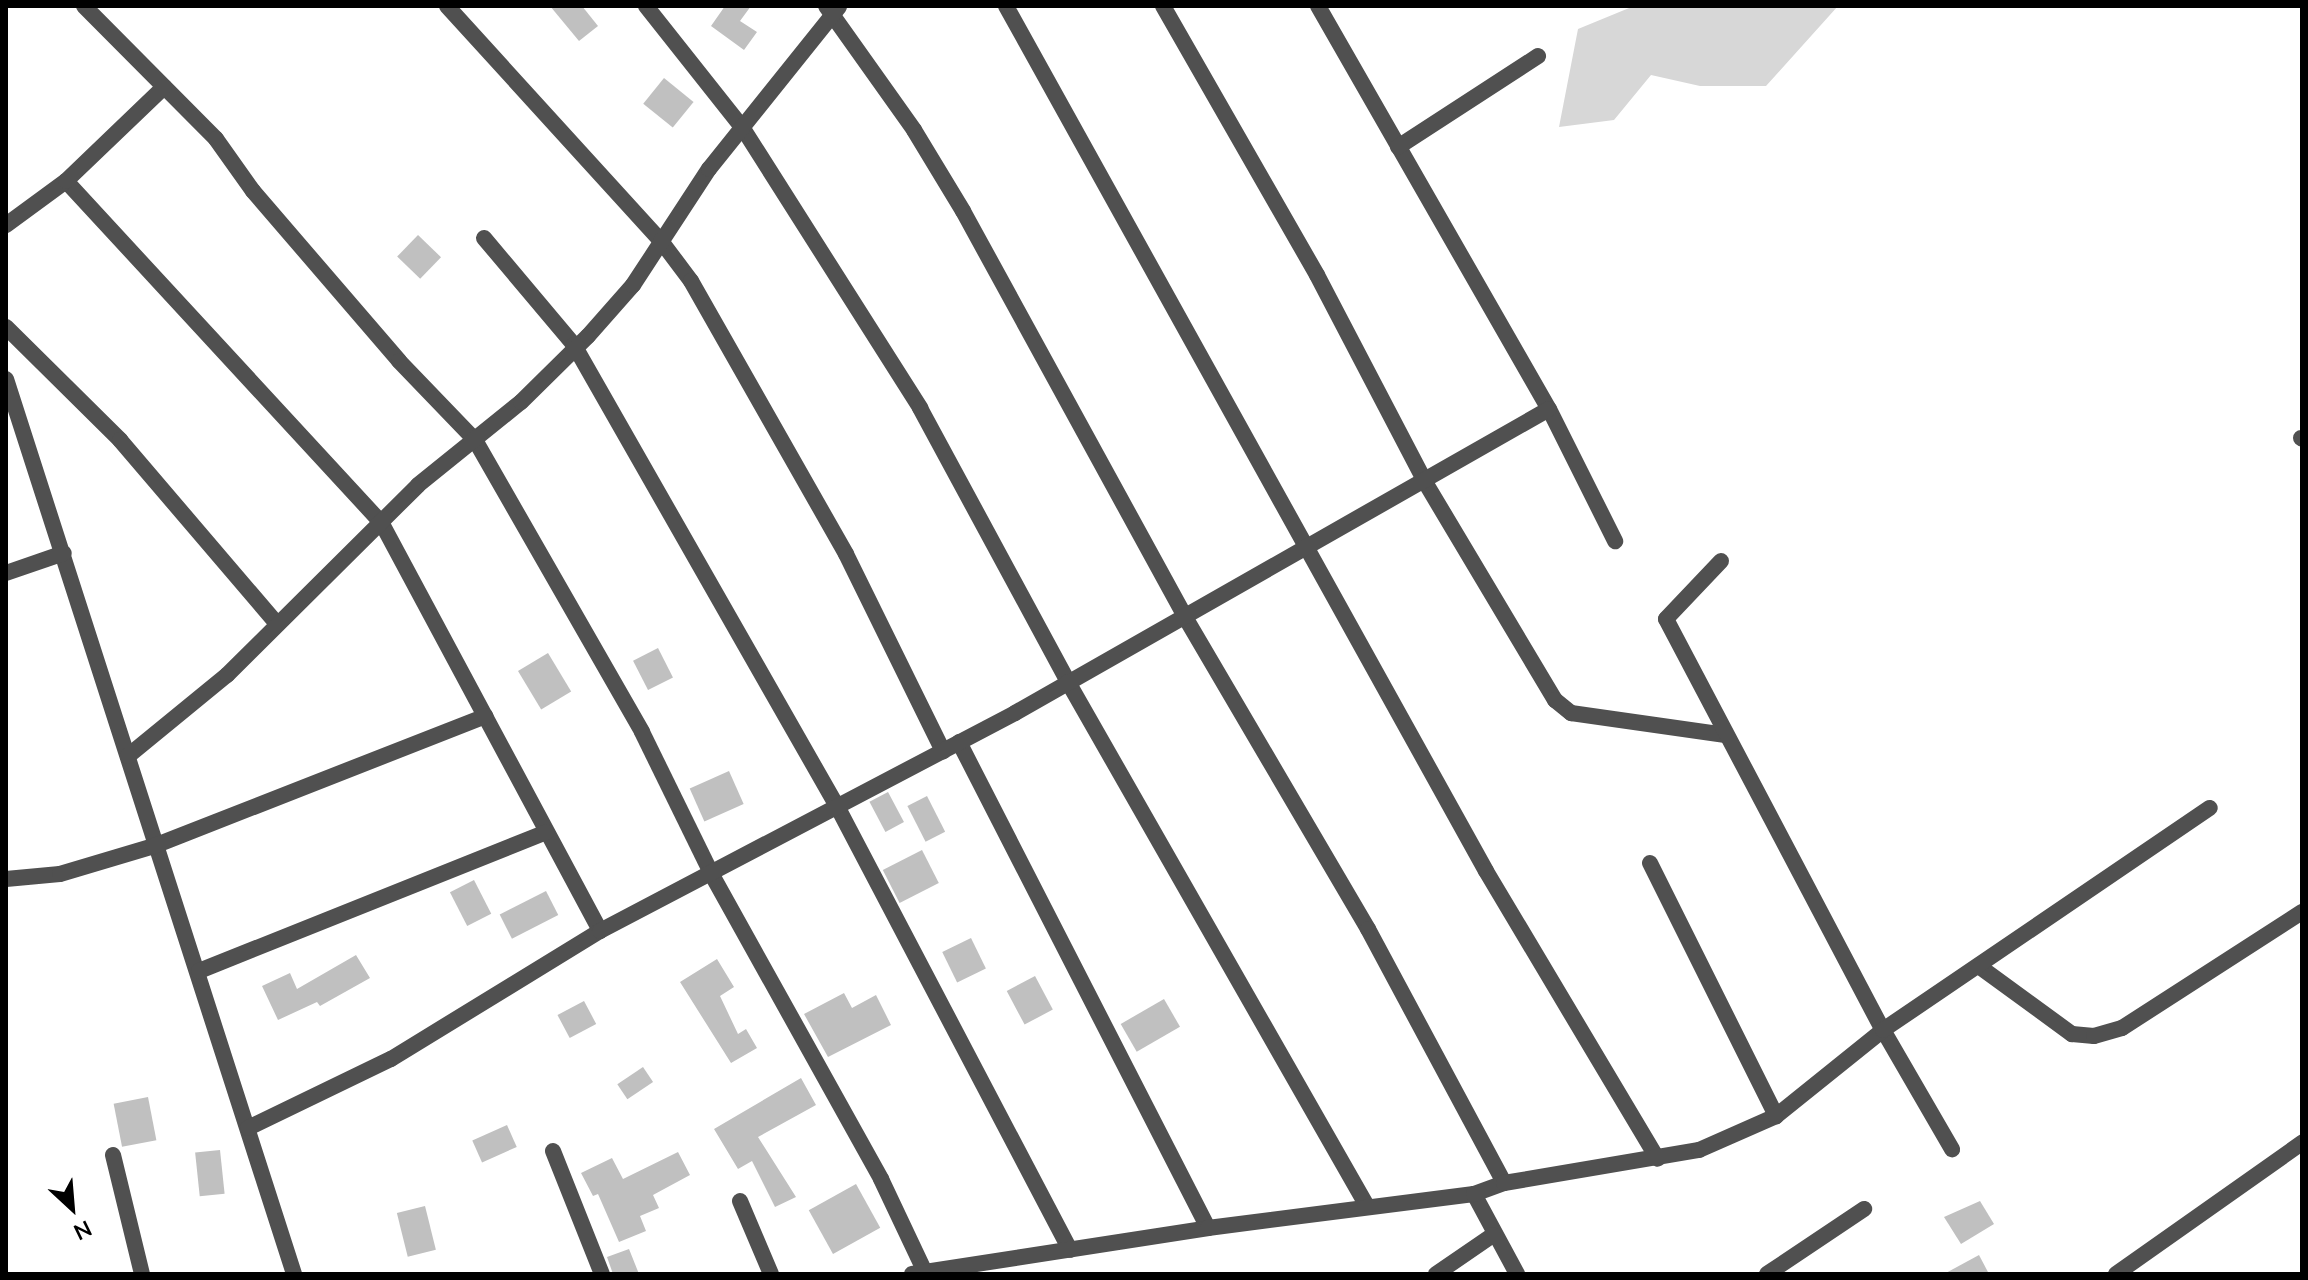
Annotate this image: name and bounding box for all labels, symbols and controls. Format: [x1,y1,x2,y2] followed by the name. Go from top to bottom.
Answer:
[32,1168,112,1248] north arrow
[69,1212,96,1247] text: N

